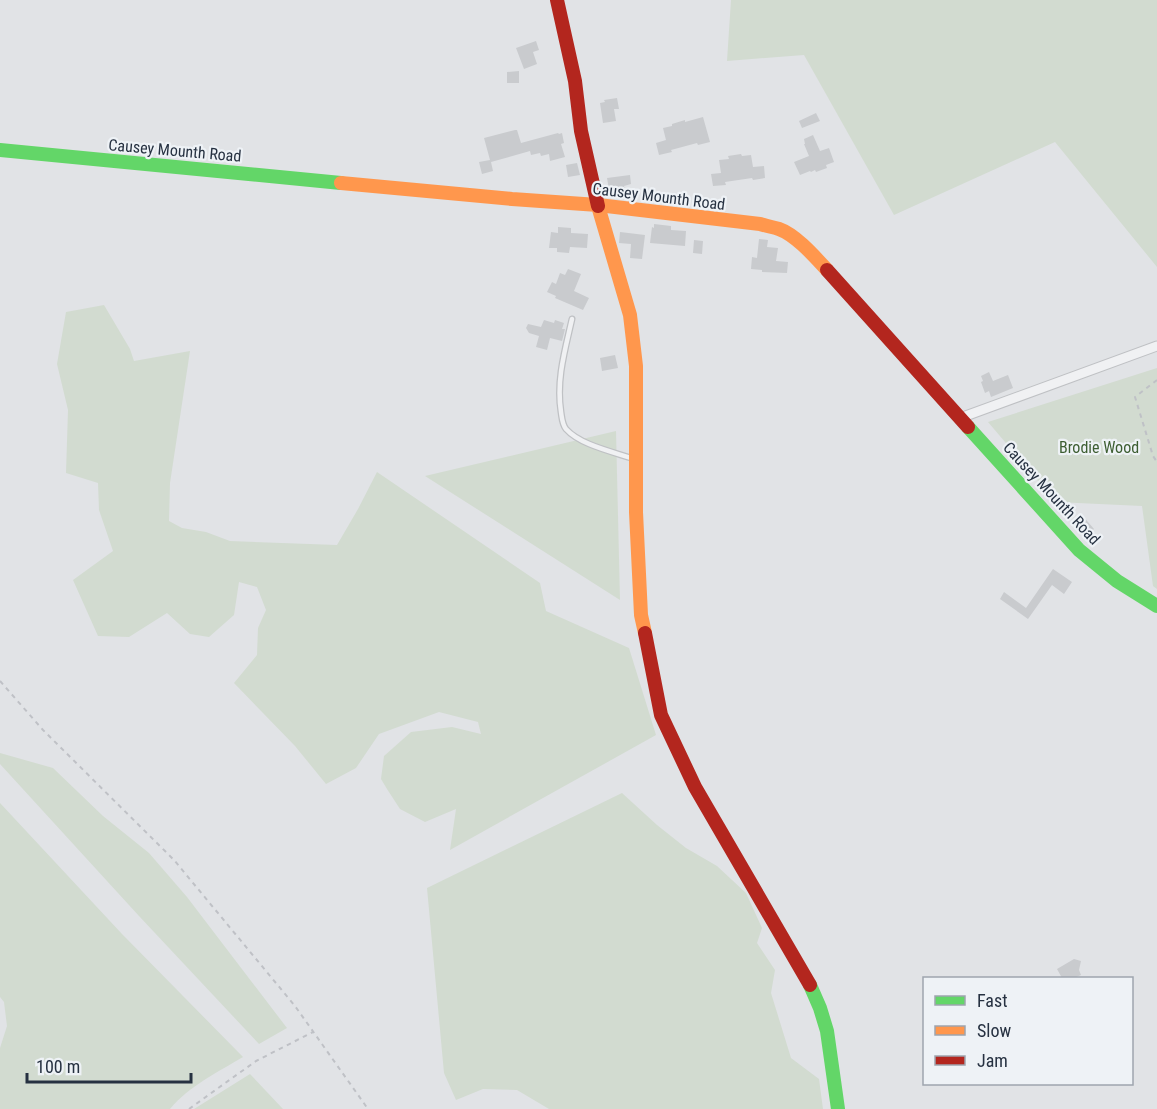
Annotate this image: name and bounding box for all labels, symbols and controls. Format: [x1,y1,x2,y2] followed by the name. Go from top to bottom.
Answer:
[108,135,242,166] street label: Causey Mounth Road
[592,179,726,214] street label: Causey Mounth Road
[999,438,1104,549] street label: Causey Mounth Road
[1059,438,1139,457] park label: Brodie Wood
[923,977,1133,1085] legend
[977,990,1008,1011] text: Fast
[977,1020,1012,1041] text: Slow
[27,1046,190,1084] scale bar
[977,1050,1008,1071] text: Jam
[36,1056,80,1077] text: 100 m

